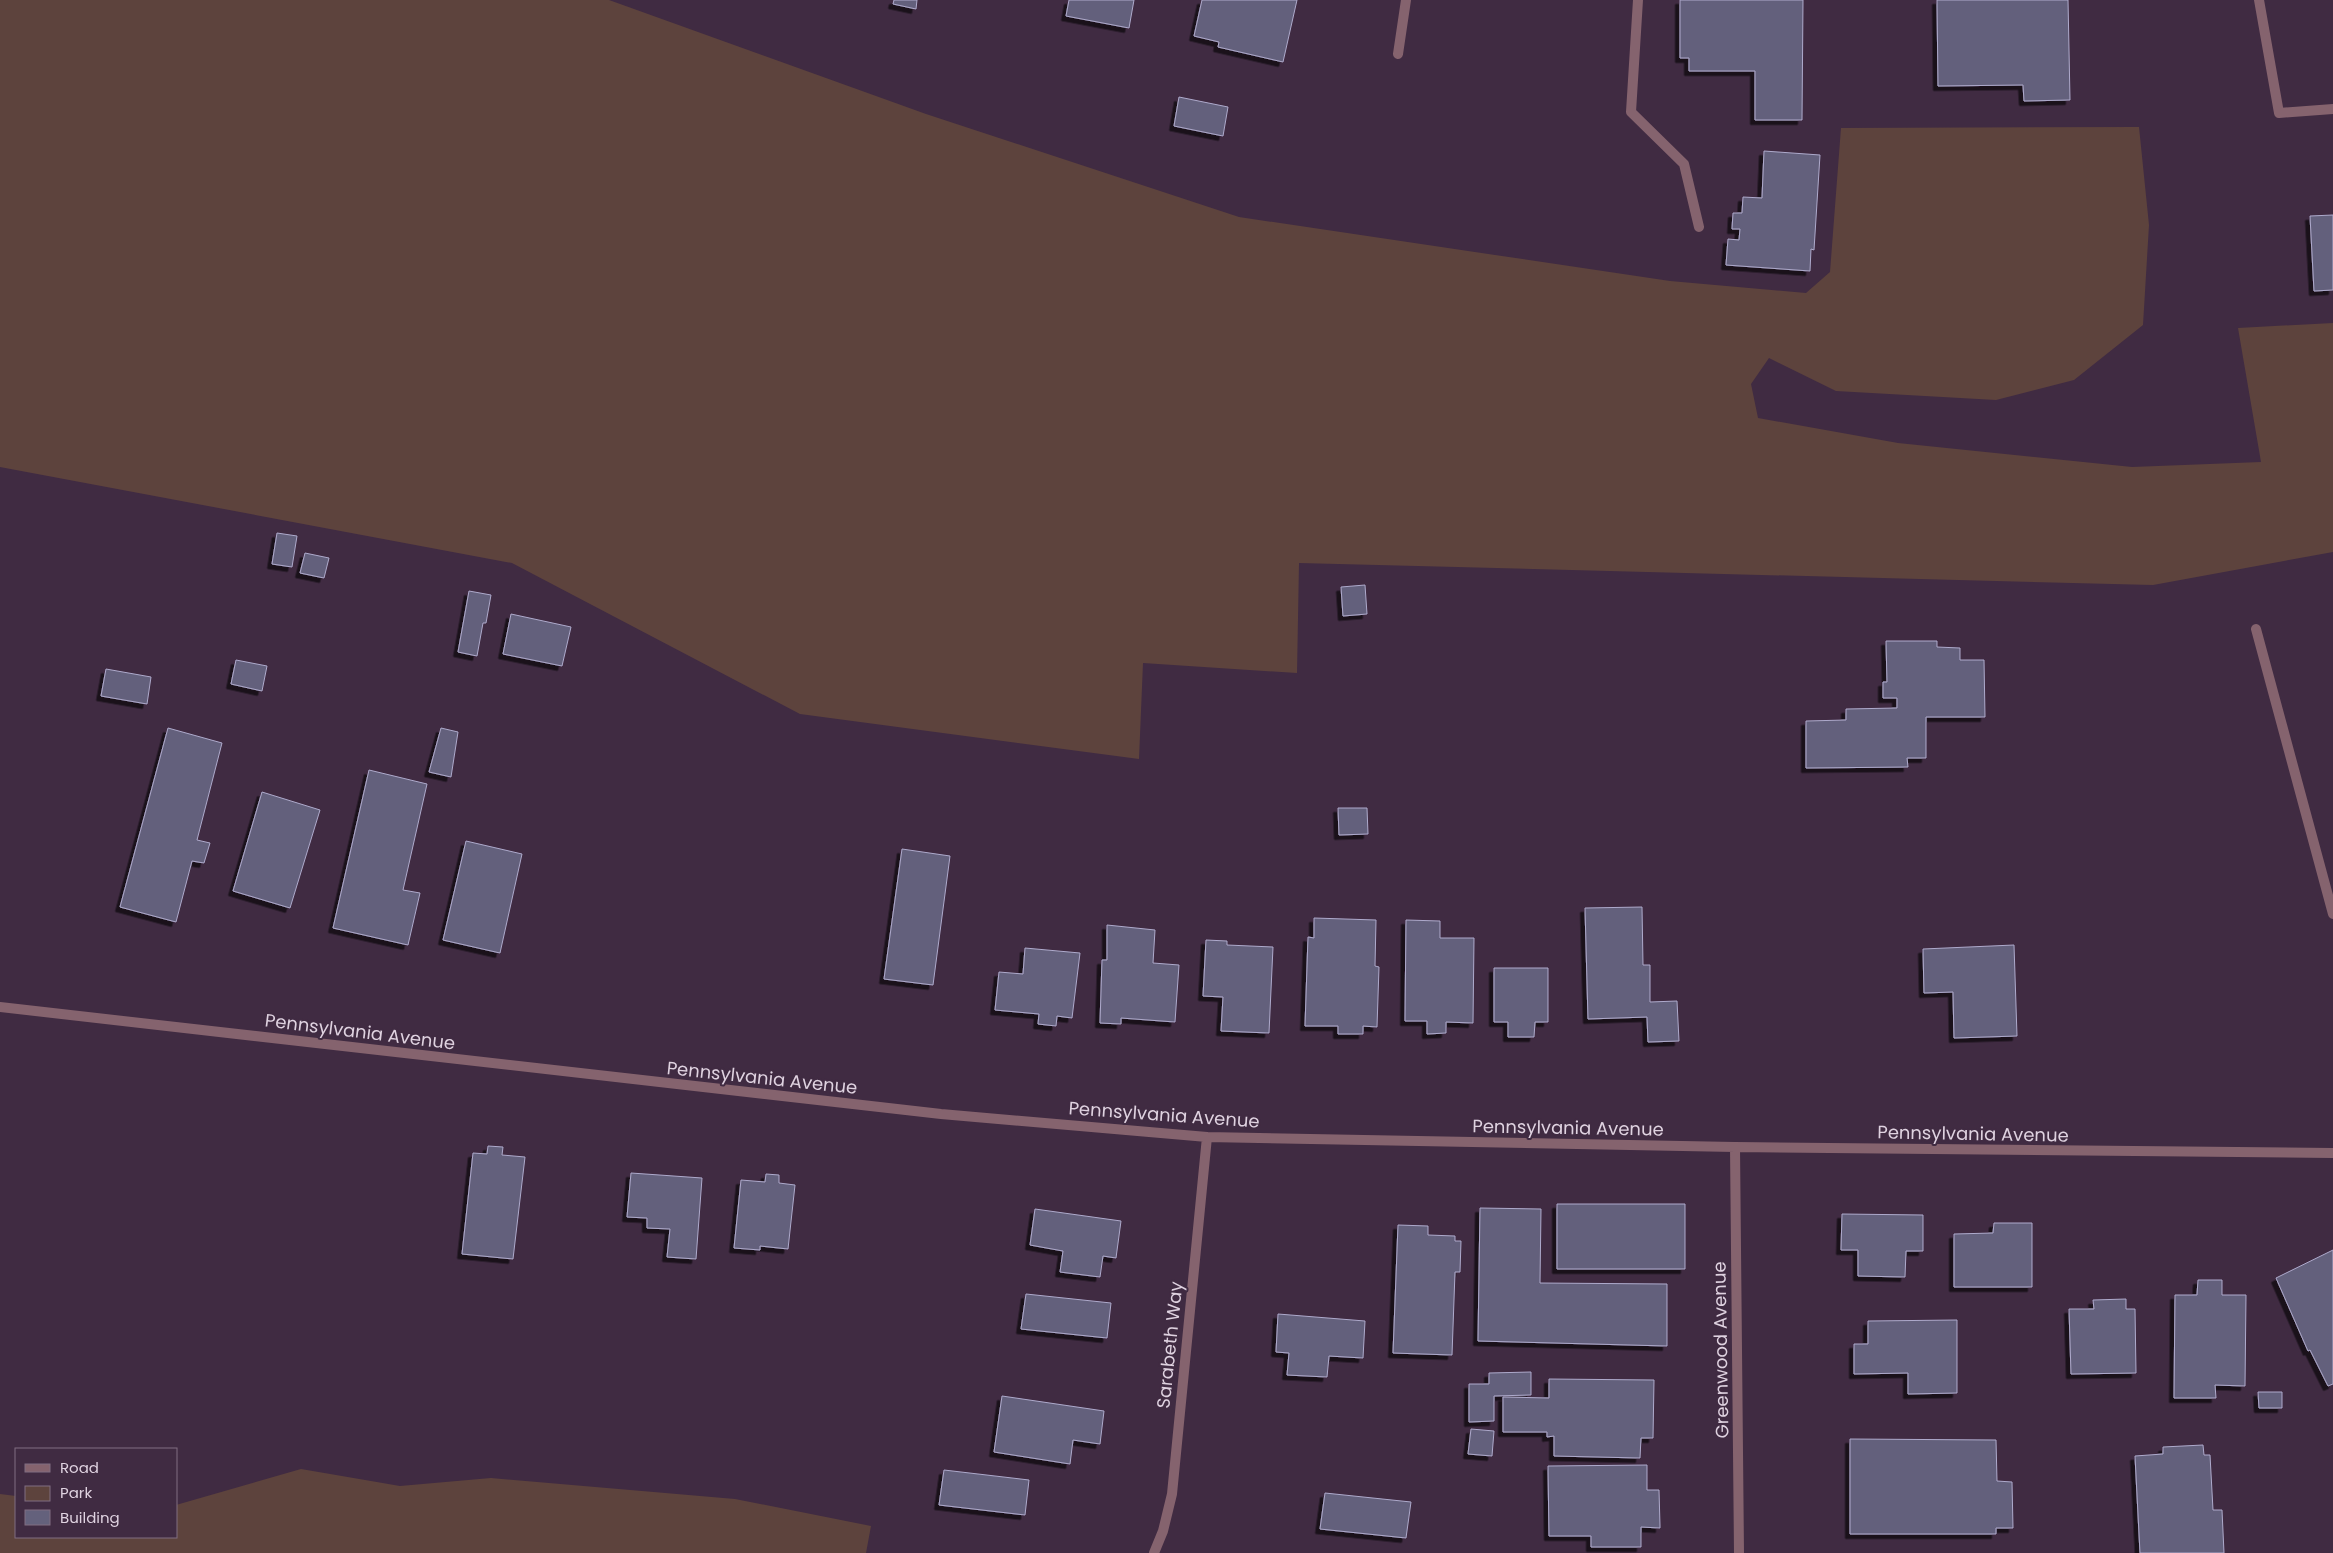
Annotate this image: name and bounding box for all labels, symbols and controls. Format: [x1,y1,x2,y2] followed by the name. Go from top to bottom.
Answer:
[264,1007,457,1056] street label: Pennsylvania Avenue
[666,1055,859,1100] street label: Pennsylvania Avenue
[1068,1095,1260,1134] street label: Pennsylvania Avenue
[1472,1113,1664,1142] street label: Pennsylvania Avenue
[1877,1119,2069,1148] street label: Pennsylvania Avenue
[1706,1261,1735,1439] street label: Greenwood Avenue
[1150,1280,1189,1410] street label: Sarabeth Way
[15,1448,178,1538] legend
[60,1457,99,1478] text: Road
[60,1482,92,1503] text: Park
[60,1507,120,1528] text: Building

